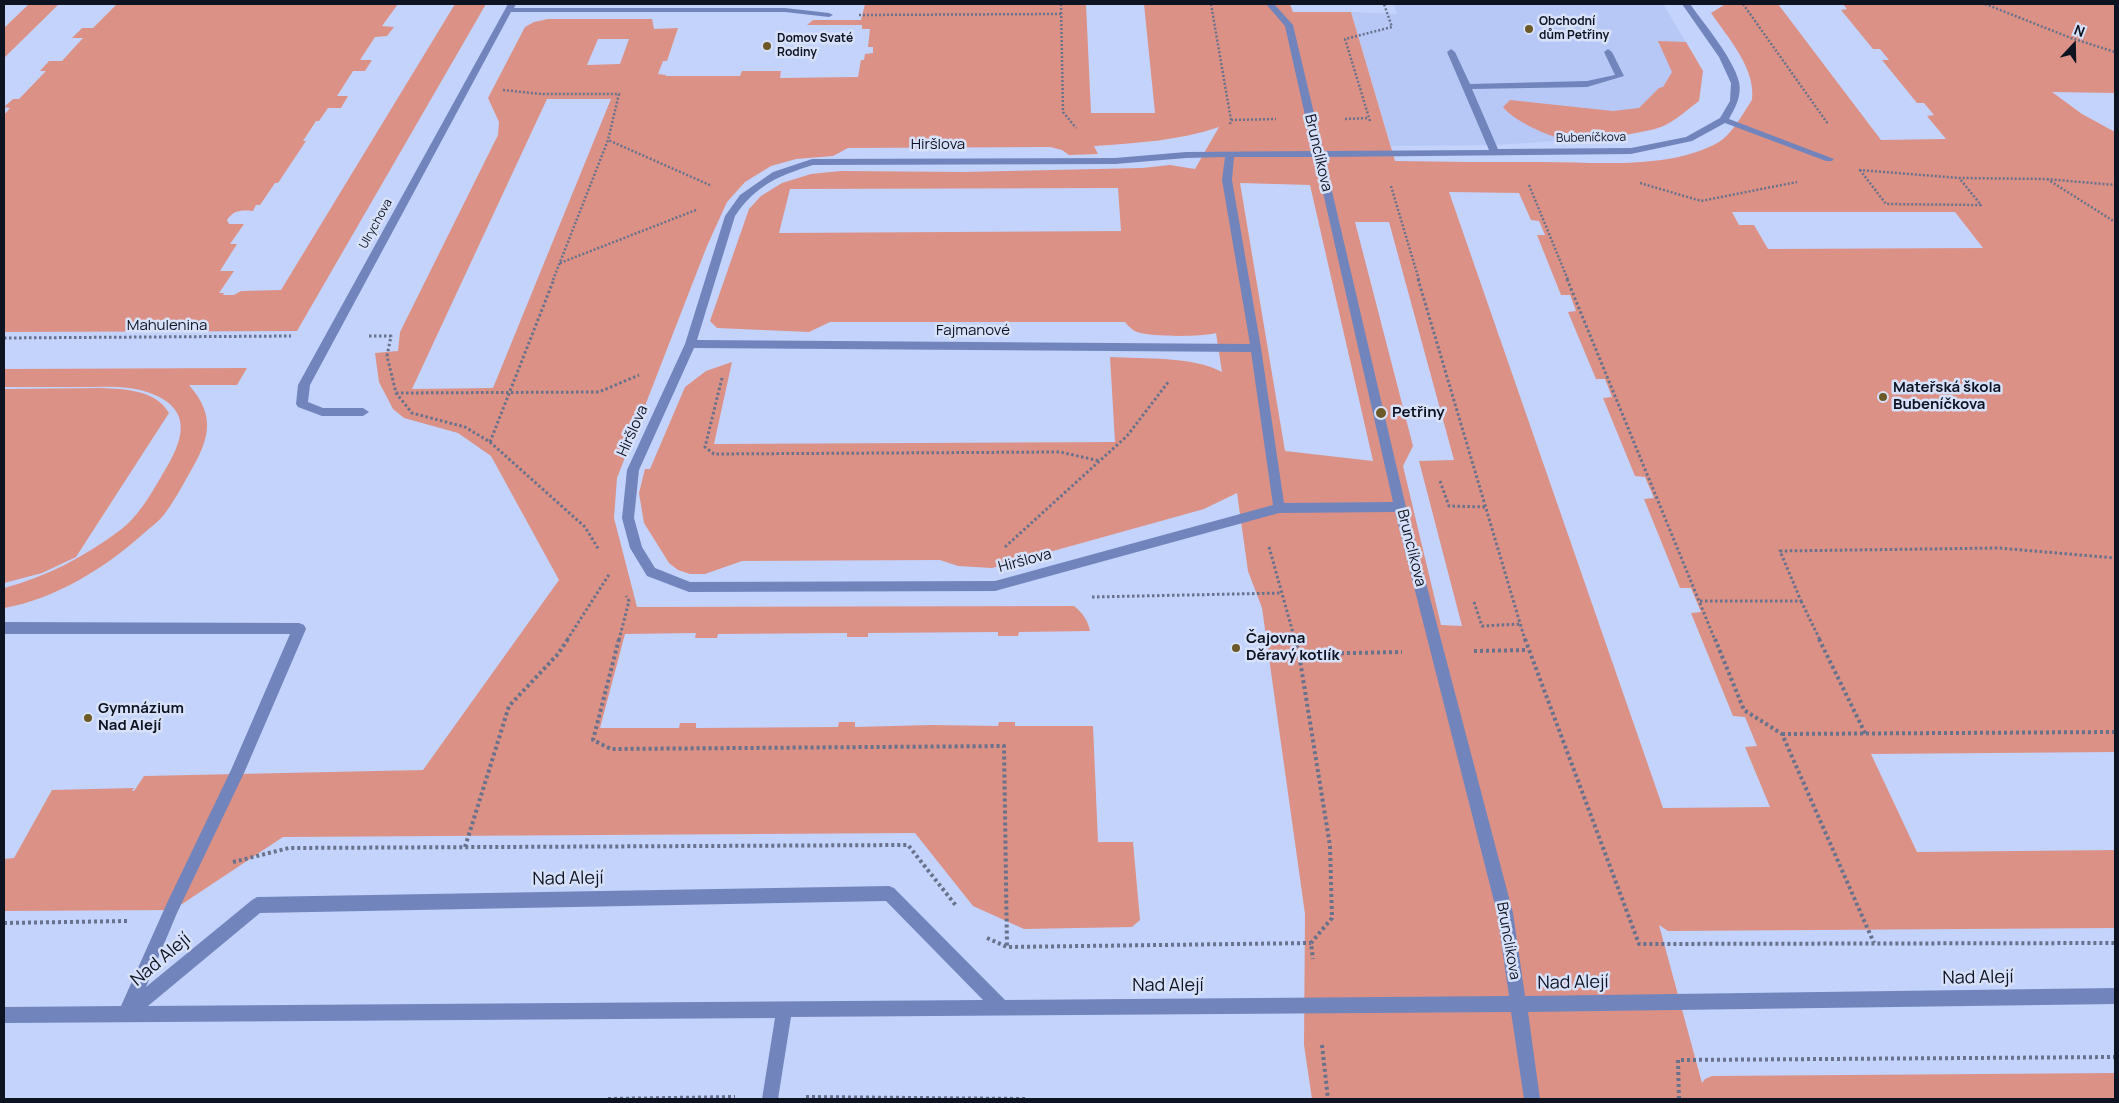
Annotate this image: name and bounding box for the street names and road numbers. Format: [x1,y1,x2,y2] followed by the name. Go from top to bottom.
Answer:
[1300,113,1336,193] street label: Brunclíkova
[1556,130,1626,146] street label: Bubeníčkova
[911,136,965,154] street label: Hiršlova
[356,197,396,251] street label: Ulrychova
[127,317,207,335] street label: Mahulenina
[936,322,1010,340] street label: Fajmanové
[614,403,652,459] street label: Hiršlova
[1393,508,1429,588] street label: Brunclíkova
[996,545,1054,577] street label: Hiršlova
[532,868,604,890] street label: Nad Alejí
[1492,901,1524,981] street label: Brunclíkova
[127,929,195,991] street label: Nad Alejí
[1942,967,2014,989] street label: Nad Alejí
[1537,972,1609,994] street label: Nad Alejí
[1132,975,1204,997] street label: Nad Alejí

